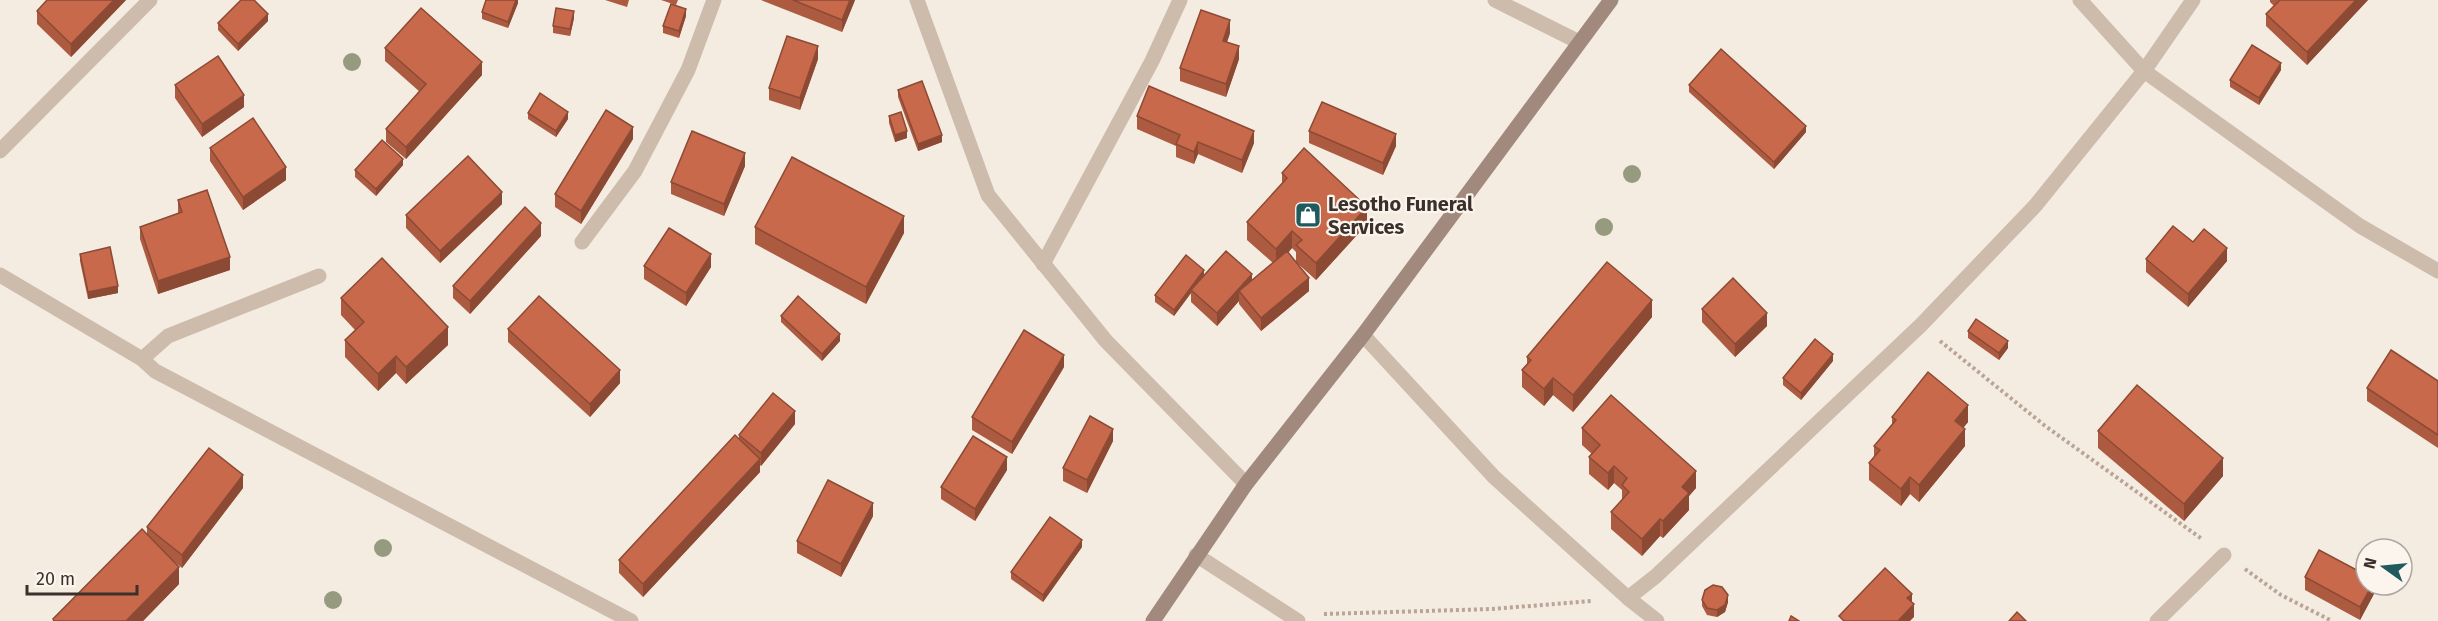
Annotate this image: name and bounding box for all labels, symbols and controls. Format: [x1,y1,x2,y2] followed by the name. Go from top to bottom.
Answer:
[1328,192,1473,239] place label: Lesotho Funeral Services
[1293,200,1323,230] shop icon: Lesotho Funeral Services
[2354,537,2414,597] north arrow
[2359,556,2381,571] text: N
[27,558,136,596] scale bar
[36,568,75,590] text: 20 m

